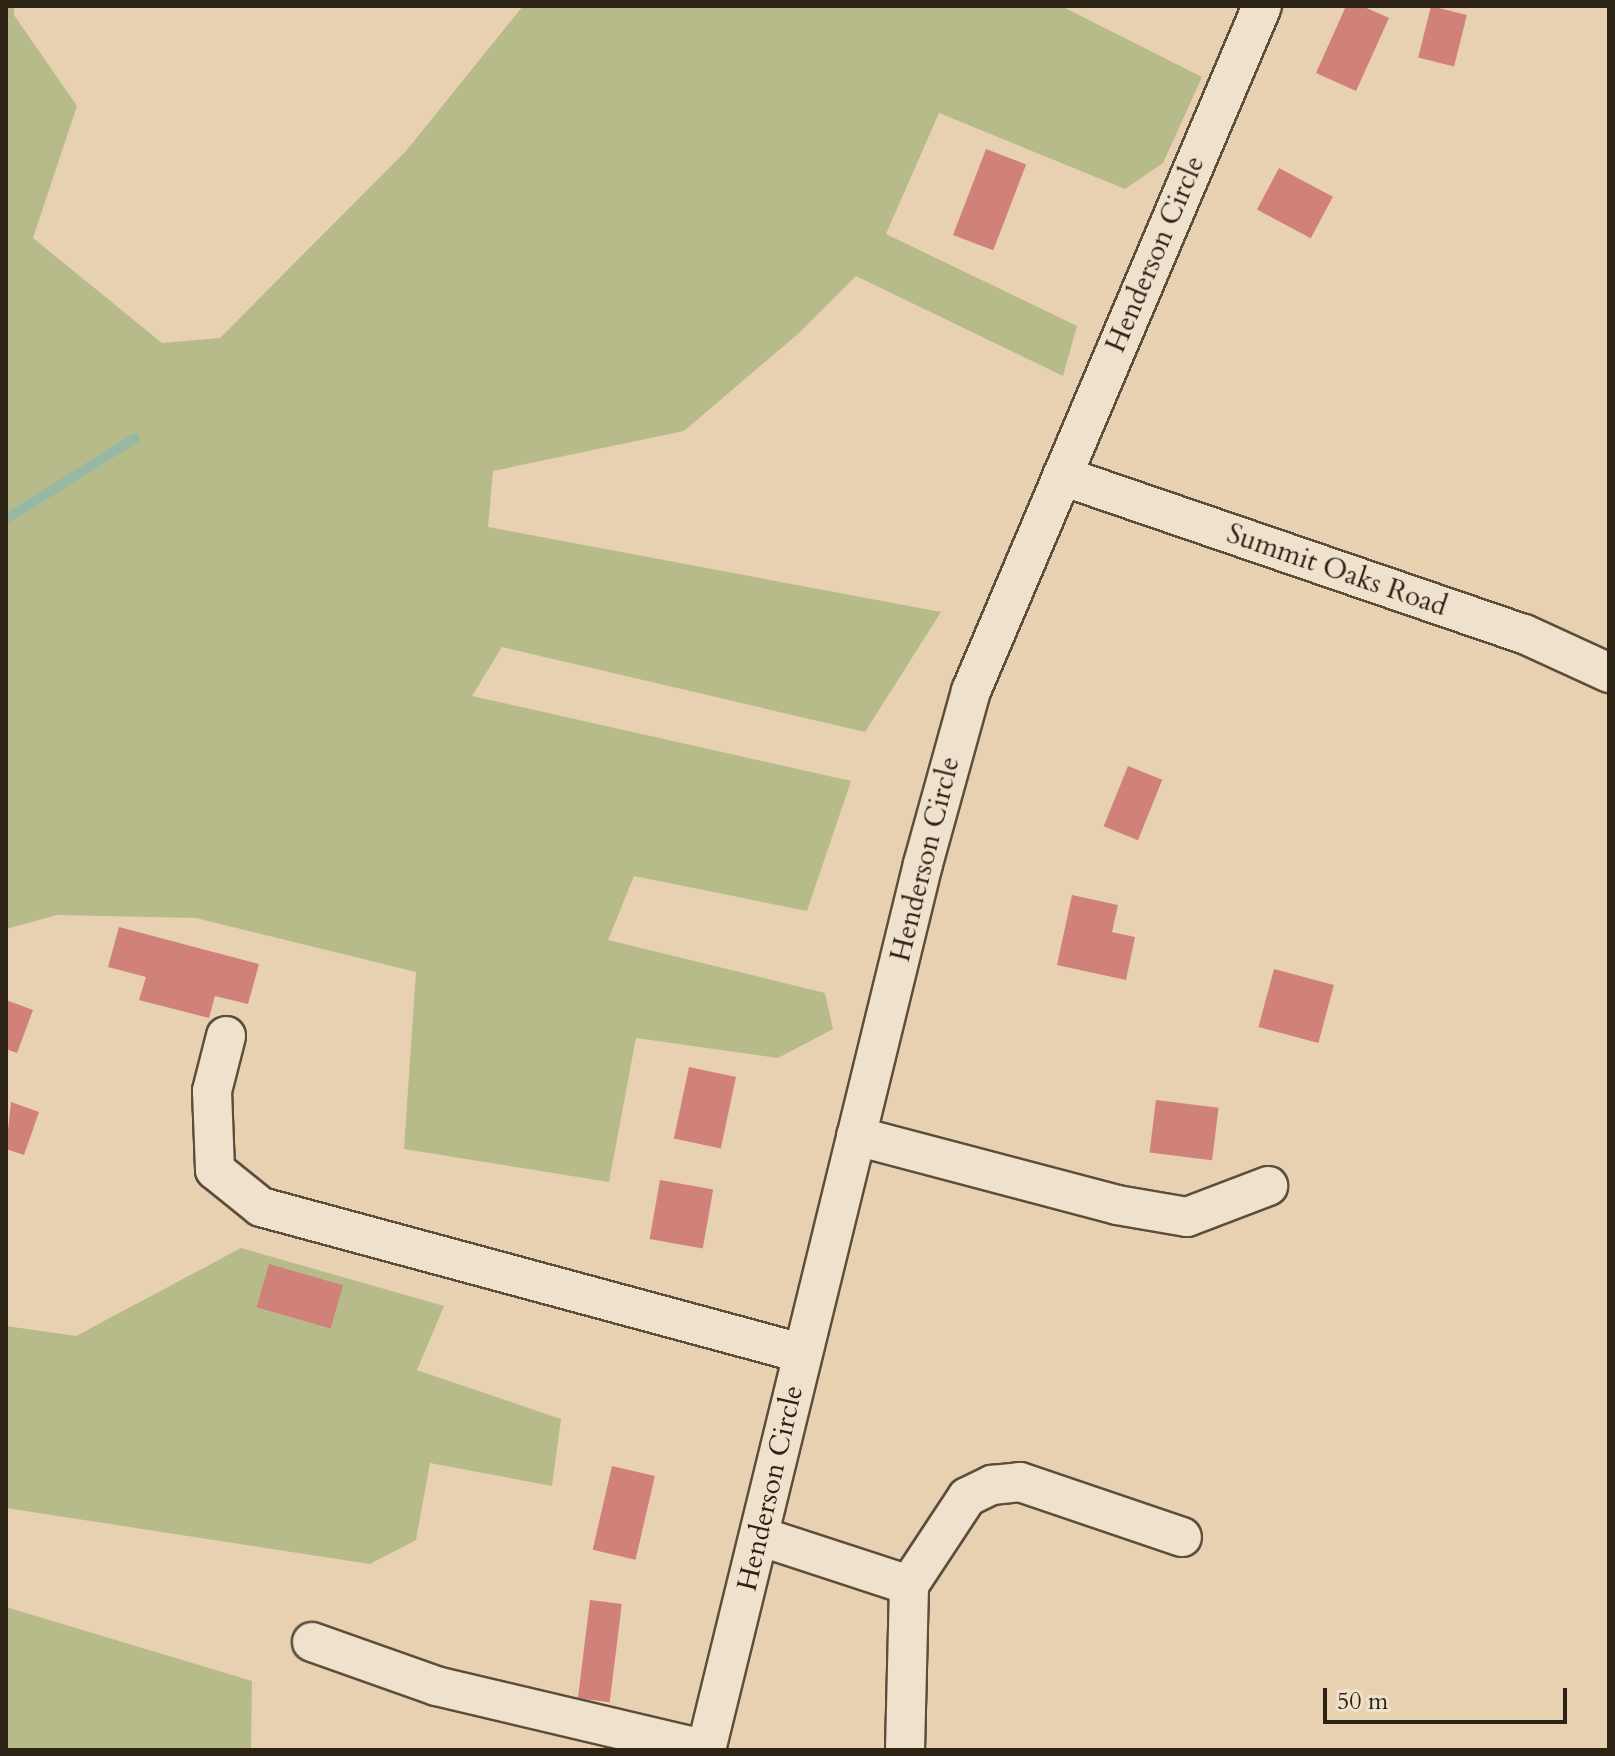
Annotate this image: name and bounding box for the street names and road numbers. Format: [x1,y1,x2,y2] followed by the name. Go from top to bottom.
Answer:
[1099,151,1211,357] street label: Henderson Circle
[1222,517,1452,623] street label: Summit Oaks Road
[883,753,967,965] street label: Henderson Circle
[730,1382,810,1594] street label: Henderson Circle

